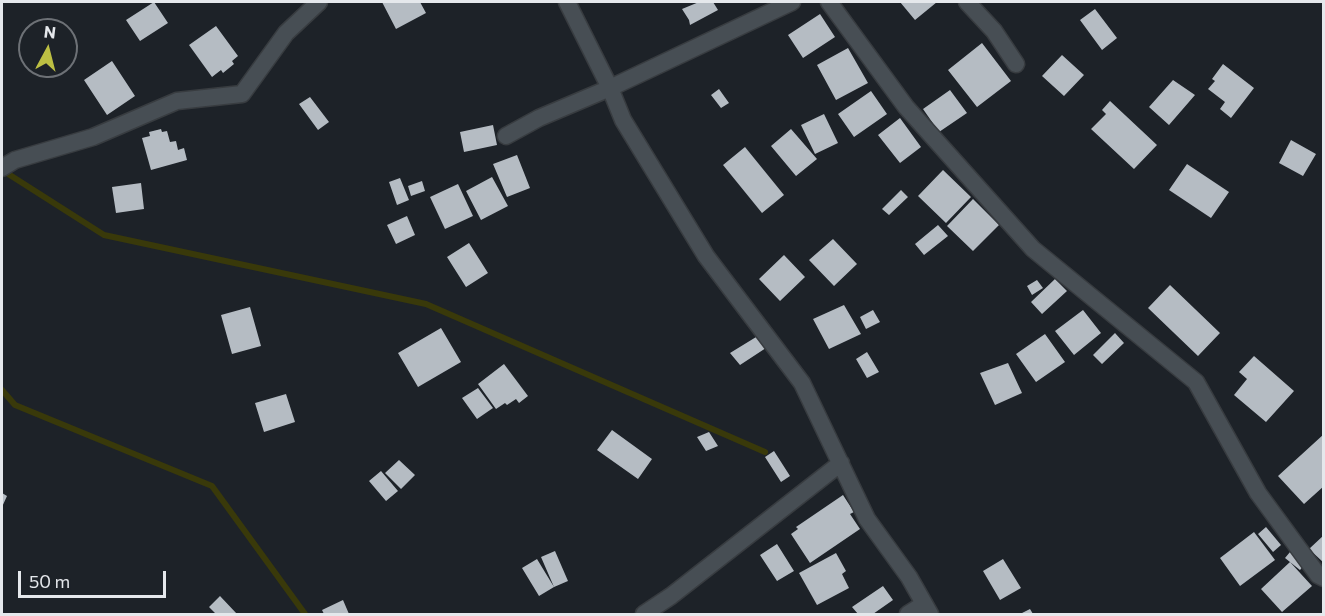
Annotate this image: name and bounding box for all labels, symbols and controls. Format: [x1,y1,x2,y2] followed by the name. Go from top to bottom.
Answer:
[18,18,78,78] north arrow
[43,21,57,42] text: N
[21,559,170,597] scale bar
[29,570,70,592] text: 50 m

